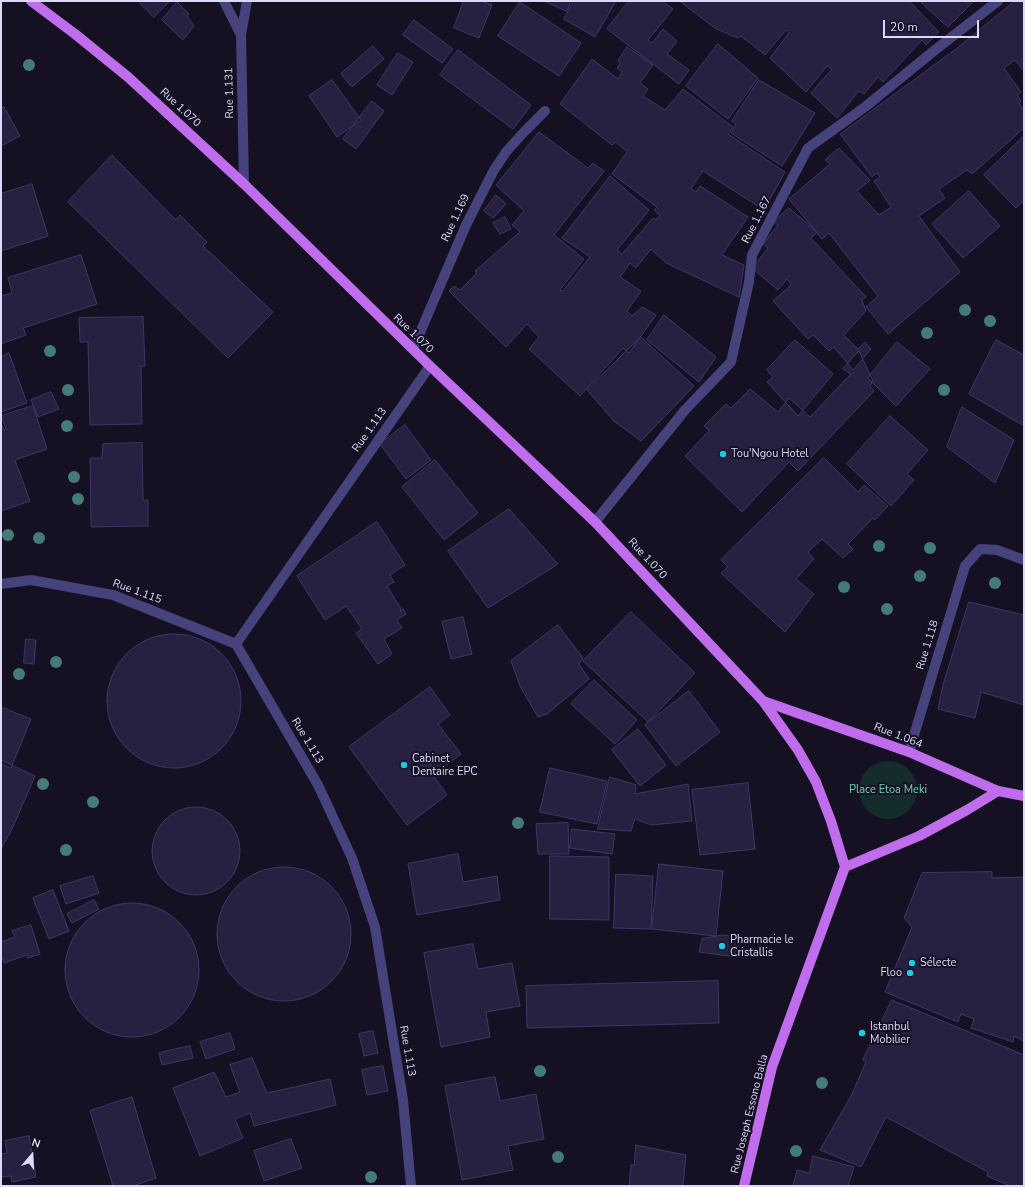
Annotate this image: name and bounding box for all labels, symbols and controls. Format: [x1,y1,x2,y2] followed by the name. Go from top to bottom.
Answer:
[885,12,981,38] scale bar
[890,19,918,35] text: 20 m
[223,67,237,119] street label: Rue 1.131
[157,86,203,130] street label: Rue 1.070
[439,192,473,244] street label: Rue 1.169
[740,194,774,246] street label: Rue 1.167
[390,311,436,357] street label: Rue 1.070
[350,405,390,455] street label: Rue 1.113
[731,447,809,461] place label: Tou'Ngou Hotel
[718,449,728,459] marker: Tou'Ngou Hotel
[625,536,669,582] street label: Rue 1.070
[111,577,163,607] street label: Rue 1.115
[914,619,942,671] street label: Rue 1.118
[288,716,326,766] street label: Rue 1.113
[872,721,924,751] street label: Rue 1.064
[412,752,478,778] place label: Cabinet Dentaire EPC
[399,760,409,770] marker: Cabinet Dentaire EPC
[849,783,927,797] park label: Place Etoa Meki
[730,933,794,959] place label: Pharmacie le Cristallis
[717,941,727,951] marker: Pharmacie le Cristallis
[920,956,956,970] place label: Sélecte
[907,958,917,968] marker: Sélecte
[881,966,902,980] place label: Floo
[905,968,915,978] marker: Floo
[870,1020,910,1046] place label: Istanbul Mobilier
[396,1025,418,1077] street label: Rue 1.113
[857,1028,867,1038] marker: Istanbul Mobilier
[729,1053,771,1175] street label: Rue Joseph Essono Balla
[12,1135,52,1175] north arrow
[30,1135,42,1152] text: N

